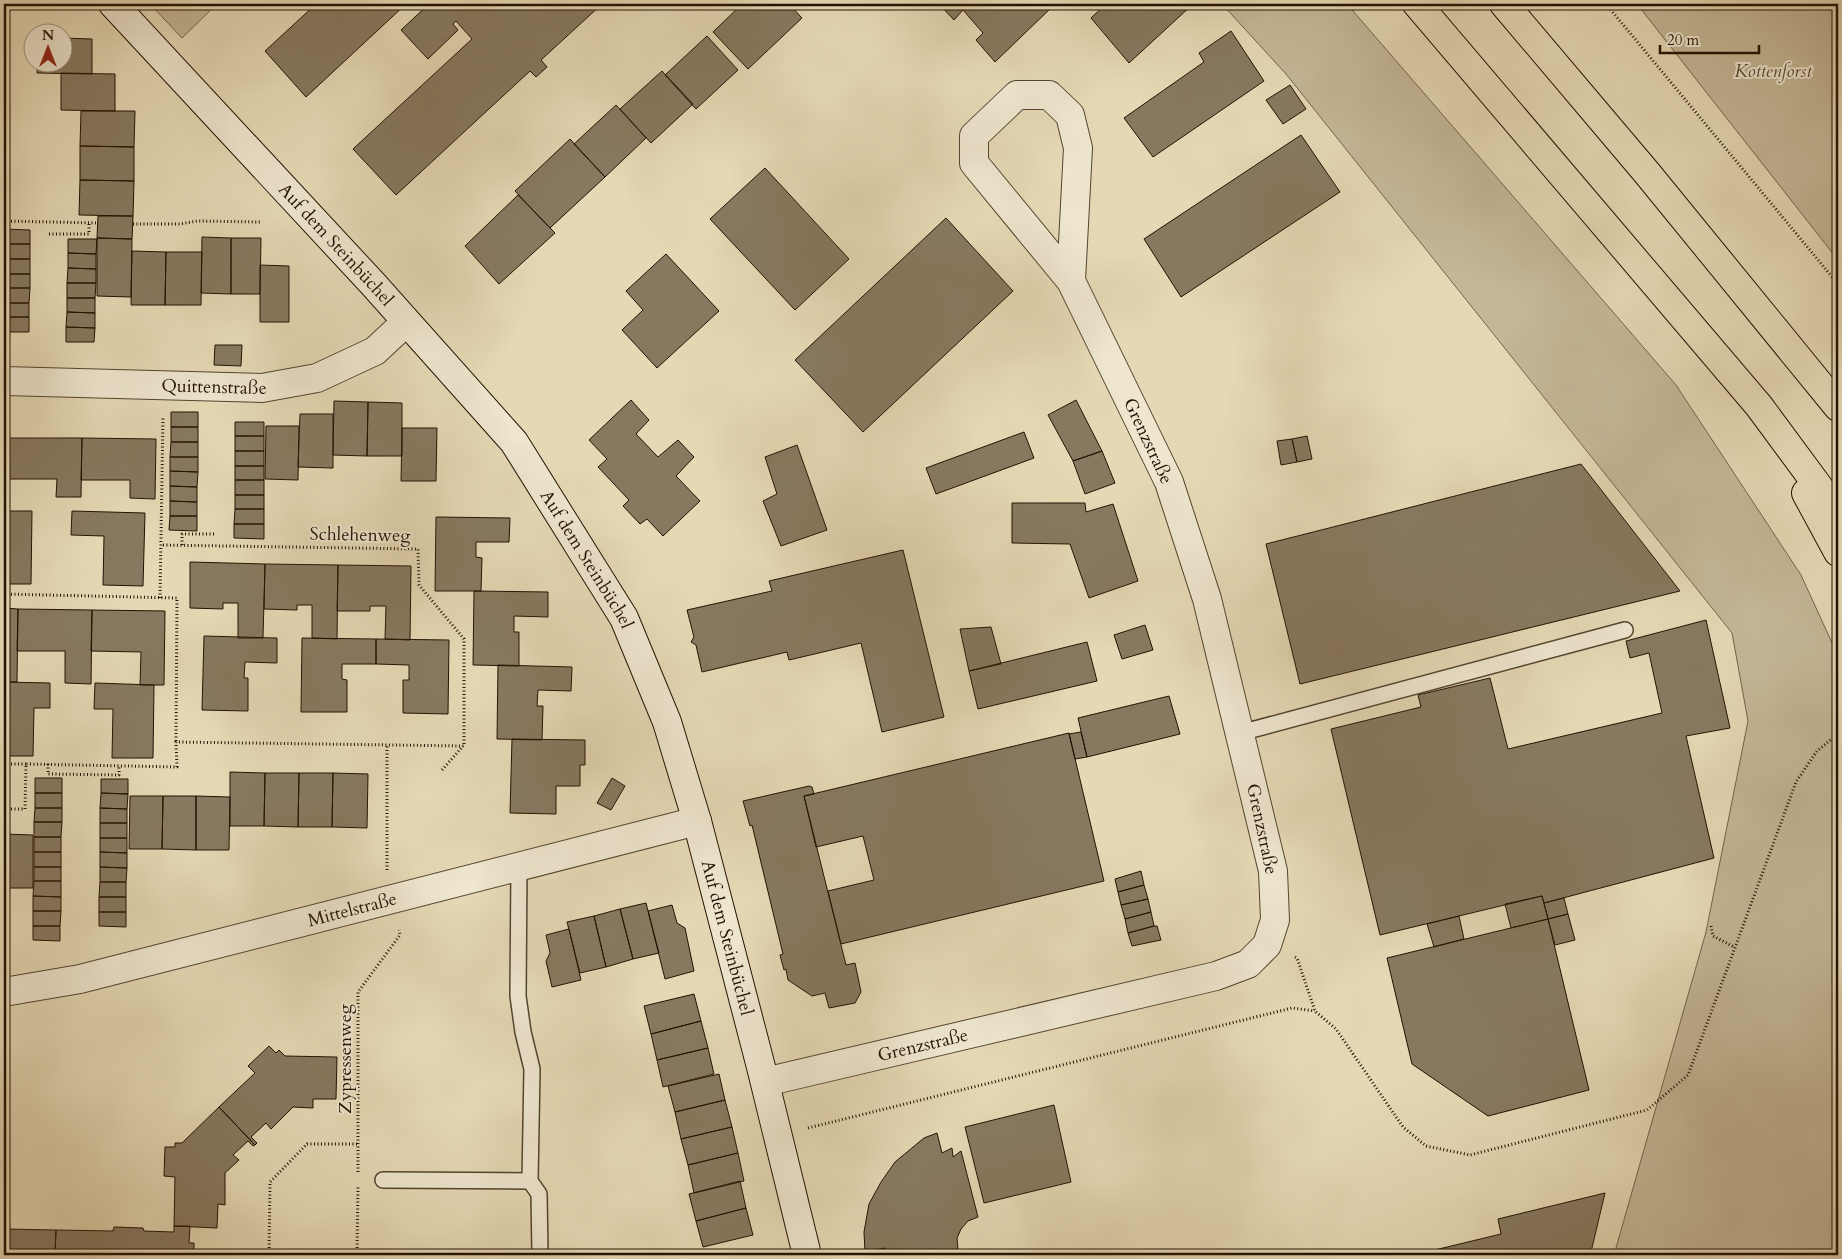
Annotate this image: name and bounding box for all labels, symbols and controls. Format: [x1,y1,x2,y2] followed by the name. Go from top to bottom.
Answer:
[22,22,72,72] north arrow
[1660,22,1758,54] scale bar
[42,26,54,45] text: N
[1667,30,1699,50] text: 20 m
[1734,59,1812,84] park label: Kottenforst
[273,177,400,312] street label: Auf dem Steinbüchel
[161,373,269,401] street label: Quittenstraße
[1117,394,1179,488] street label: Grenzstraße
[534,485,640,633] street label: Auf dem Steinbüchel
[309,522,412,548] street label: Schlehenweg
[1240,781,1284,877] street label: Grenzstraße
[695,857,760,1018] street label: Auf dem Steinbüchel
[305,886,399,933] street label: Mittelstraße
[333,1003,358,1114] street label: Zypressenweg
[875,1022,970,1068] street label: Grenzstraße

